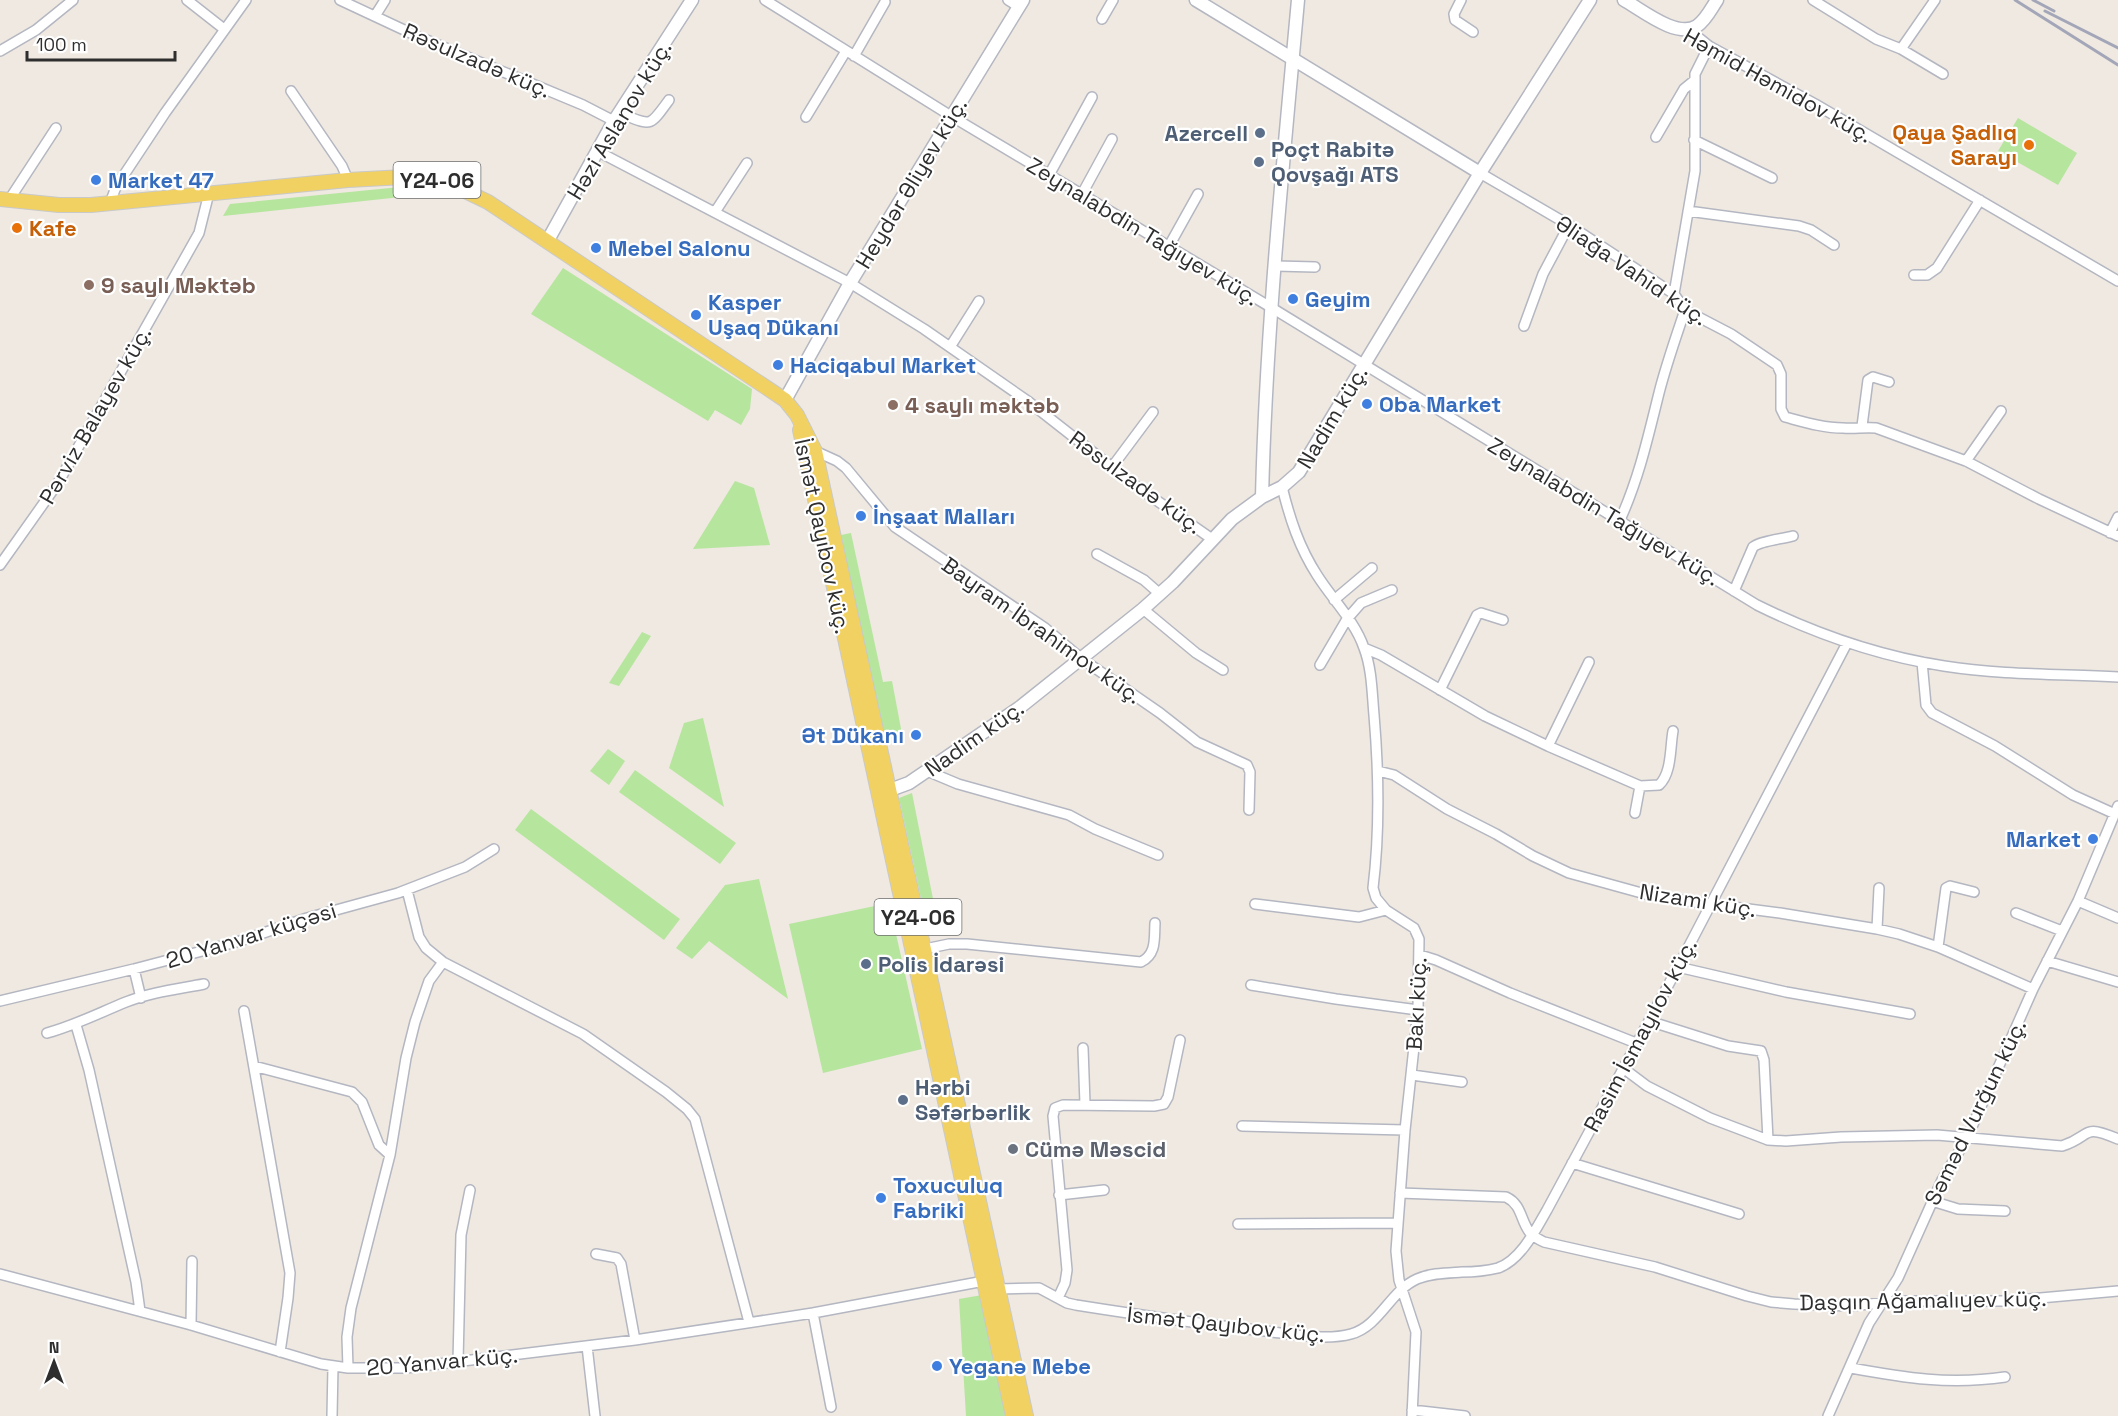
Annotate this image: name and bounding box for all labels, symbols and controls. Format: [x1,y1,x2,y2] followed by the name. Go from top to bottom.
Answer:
[399,16,555,104] street label: Rəsulzadə küç.
[1678,21,1878,149] street label: Həmid Həmidov küç.
[27,24,176,62] scale bar
[36,33,87,56] text: 100 m
[560,35,678,205] street label: Həzi Aslanov küç.
[849,92,973,274] street label: Heydər Əliyev küç.
[1892,118,2017,171] place label: Qaya Şadlıq Sarayı
[1165,119,1248,147] place label: Azercell
[1253,126,1267,140] marker: Azercell
[1271,135,1399,188] place label: Poçt Rabitə Qovşağı ATS
[2022,138,2036,152] marker: Qaya Şadlıq Sarayı
[1022,151,1264,311] street label: Zeynalabdin Tağıyev küç.
[1252,155,1266,169] marker: Poçt Rabitə Qovşağı ATS
[394,162,480,198] road number: Y24-06
[108,166,214,194] place label: Market 47
[89,173,103,187] marker: Market 47
[1551,209,1713,331] street label: Əliağa Vahid küç.
[29,214,77,242] place label: Kafe
[10,221,24,235] marker: Kafe
[608,234,751,262] place label: Mebel Salonu
[589,241,603,255] marker: Mebel Salonu
[101,271,256,299] place label: 9 saylı Məktəb
[82,278,96,292] marker: 9 saylı Məktəb
[1305,285,1370,313] place label: Geyim
[708,288,839,341] place label: Kasper Uşaq Dükanı
[1286,292,1300,306] marker: Geyim
[689,308,703,322] marker: Kasper Uşaq Dükanı
[33,321,157,509] street label: Pərviz Balayev küç.
[790,351,976,379] place label: Haciqabul Market
[771,358,785,372] marker: Haciqabul Market
[1290,361,1374,473] street label: Nadim küç.
[1379,390,1501,418] place label: Oba Market
[905,391,1060,419] place label: 4 saylı məktəb
[1360,397,1374,411] marker: Oba Market
[886,398,900,412] marker: 4 saylı məktəb
[1064,424,1208,540] street label: Rəsulzadə küç.
[1483,431,1725,591] street label: Zeynalabdin Tağıyev küç.
[789,436,857,636] street label: İsmət Qayıbov küç.
[873,502,1015,530] place label: İnşaat Malları
[854,509,868,523] marker: İnşaat Malları
[937,550,1147,710] street label: Bayram İbrahimov küç.
[919,694,1029,782] street label: Nadim küç.
[802,721,904,749] place label: Ət Dükanı
[909,728,923,742] marker: Ət Dükanı
[2006,825,2081,853] place label: Market
[2086,832,2100,846] marker: Market
[1638,877,1758,923] street label: Nizami küç.
[162,896,340,974] street label: 20 Yanvar küçəsi
[874,899,962,935] road number: Y24-06
[1577,933,1703,1137] street label: Rasim İsmayılov küç.
[878,950,1004,978] place label: Polis İdarəsi
[1400,956,1432,1052] street label: Bakı küç.
[859,957,873,971] marker: Polis İdarəsi
[1918,1014,2032,1210] street label: Səməd Vurğun küç.
[915,1073,1031,1126] place label: Hərbi Səfərbərlik
[896,1093,910,1107] marker: Hərbi Səfərbərlik
[1025,1135,1166,1163] place label: Cümə Məscid
[1006,1142,1020,1156] marker: Cümə Məscid
[893,1171,1003,1224] place label: Toxuculuq Fabriki
[874,1191,888,1205] marker: Toxuculuq Fabriki
[1799,1284,2047,1316] street label: Daşqın Ağamalıyev küç.
[1126,1300,1326,1348] street label: İsmət Qayıbov küç.
[24,1332,84,1392] north arrow
[49,1337,59,1358] text: N
[365,1340,519,1382] street label: 20 Yanvar küç.
[949,1352,1091,1380] place label: Yeganə Mebe
[930,1359,944,1373] marker: Yeganə Mebe

